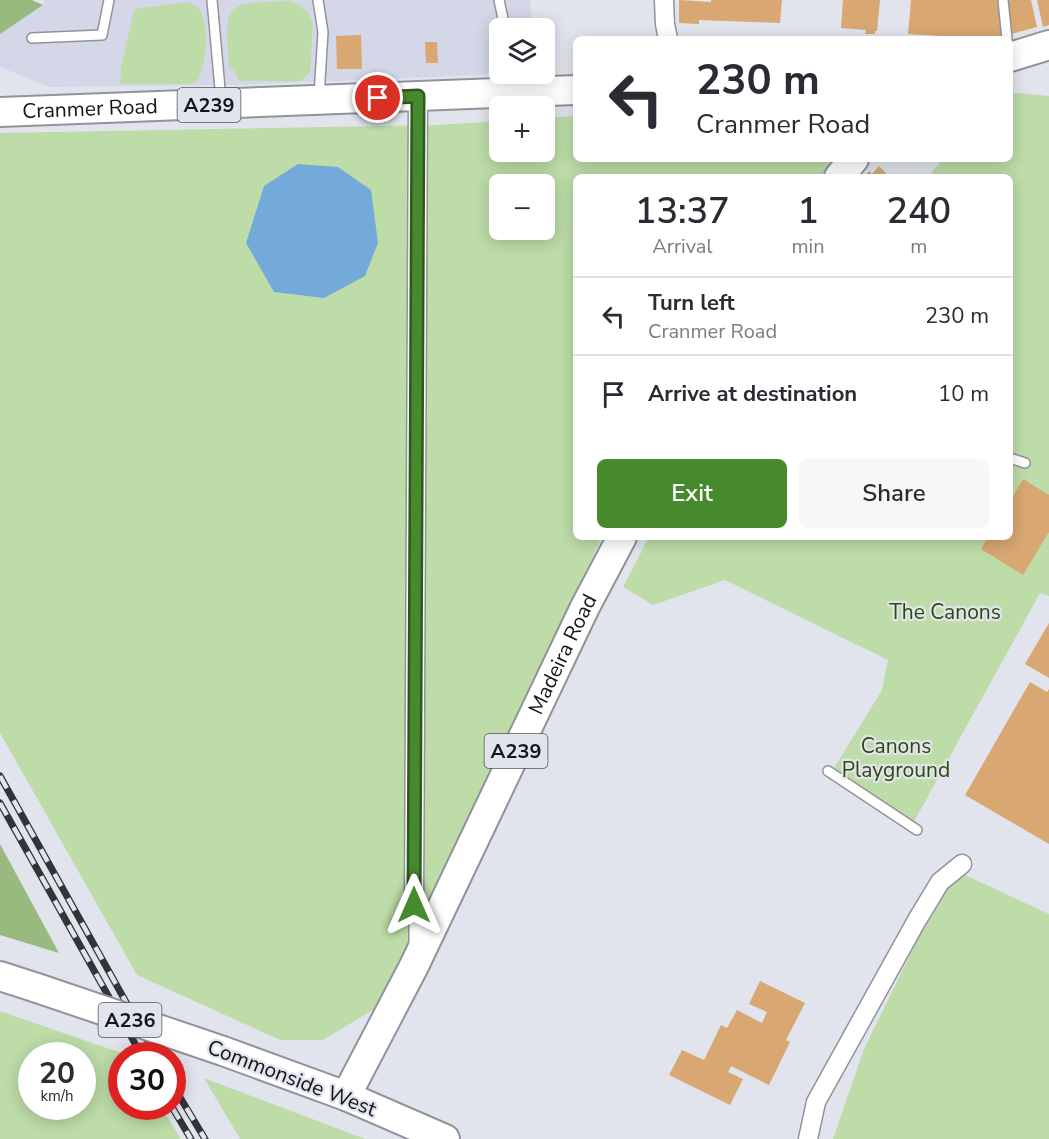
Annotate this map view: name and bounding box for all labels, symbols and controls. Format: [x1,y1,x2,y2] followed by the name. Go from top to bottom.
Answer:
[489,18,555,240] map controls
[489,18,555,84] button: layers
[696,52,820,109] text: 230 m
[597,60,675,138] icon: left
[352,72,403,123] pin
[361,81,394,114] icon: arrive
[178,88,240,122] road number: A239
[22,92,158,125] street label: Cranmer Road
[489,96,555,162] button: +
[696,106,870,143] text: Cranmer Road
[489,174,555,240] button: −
[635,187,730,236] text: 13:37
[797,187,819,236] text: 1
[886,187,951,236] text: 240
[652,233,712,260] text: Arrival
[792,233,825,260] text: min
[910,233,927,260] text: m
[648,288,735,318] text: Turn left
[597,300,630,333] icon: left
[925,301,989,331] text: 230 m
[648,318,777,345] text: Cranmer Road
[597,378,630,411] icon: arrive
[648,379,857,409] text: Arrive at destination
[938,379,989,409] text: 10 m
[597,459,787,528] button: Exit
[799,459,989,528] button: Share
[522,589,603,719] street label: Madeira Road
[889,598,1001,626] park label: The Canons
[842,732,950,784] park label: Canons Playground
[484,734,548,768] road number: A239
[382,873,446,937] position arrow
[98,1003,162,1037] road number: A236
[204,1033,381,1123] street label: Commonside West
[108,1042,186,1120] speed limit sign: 30
[39,1053,75,1094] text: 20
[40,1086,74,1106] text: km/h

